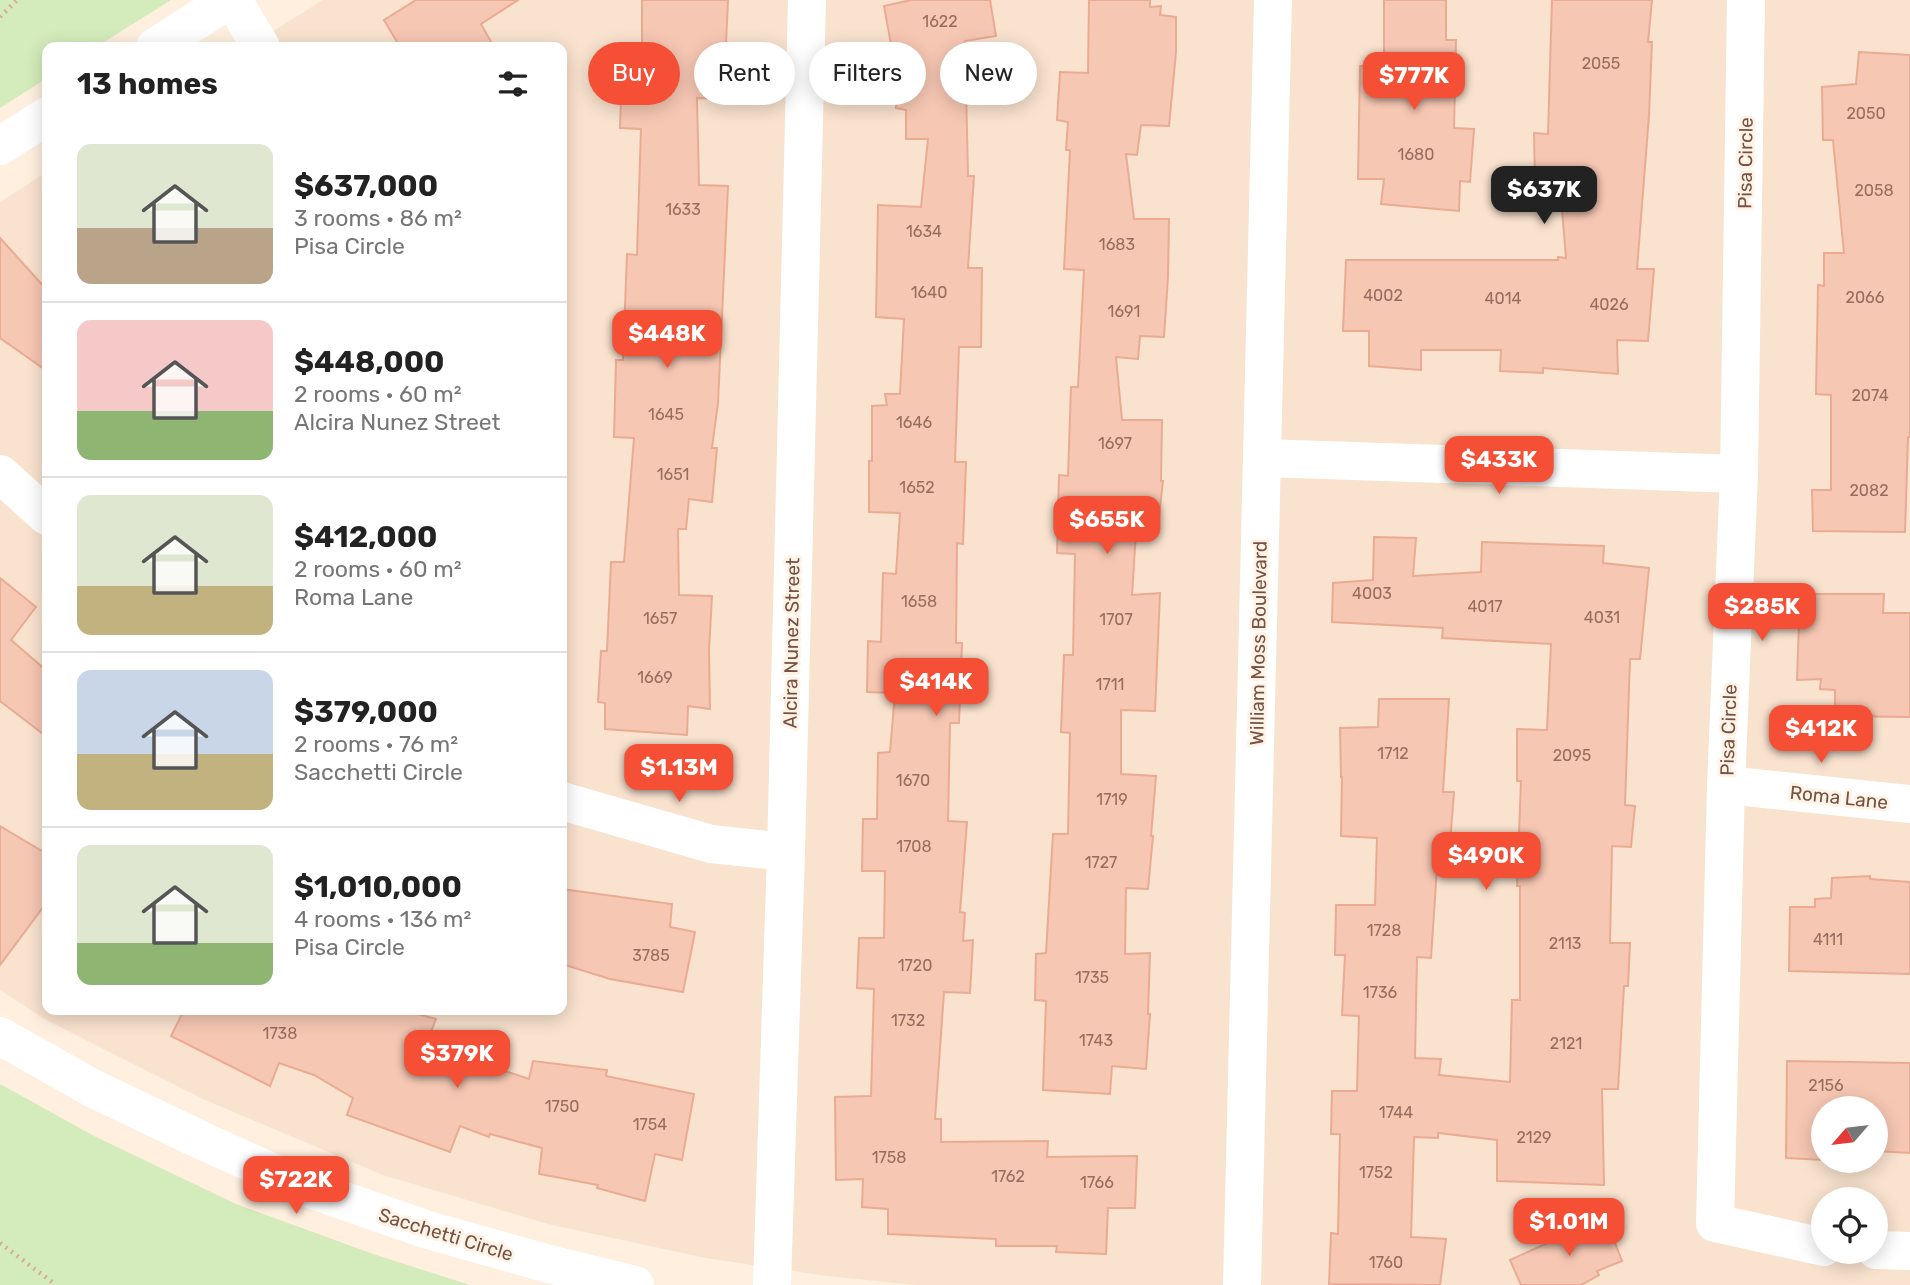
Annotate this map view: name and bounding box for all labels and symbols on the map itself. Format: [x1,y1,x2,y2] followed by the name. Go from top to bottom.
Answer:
[922,12,958,31] house number: 1622
[1365,52,1463,112] pin: $777K
[1582,54,1620,73] house number: 2055
[1846,104,1886,123] house number: 2050
[1733,117,1758,209] street label: Pisa Circle
[1398,145,1434,164] house number: 1680
[1495,166,1593,226] pin: $637K
[1854,181,1894,200] house number: 2058
[665,200,701,219] house number: 1633
[906,222,942,241] house number: 1634
[1099,235,1135,254] house number: 1683
[911,283,947,302] house number: 1640
[1363,286,1403,305] house number: 4002
[1846,288,1885,307] house number: 2066
[1485,289,1521,308] house number: 4014
[1589,295,1629,314] house number: 4026
[1108,302,1140,321] house number: 1691
[618,310,716,370] pin: $448K
[1851,386,1889,405] house number: 2074
[648,405,684,424] house number: 1645
[896,413,932,432] house number: 1646
[1098,434,1132,453] house number: 1697
[1450,436,1548,496] pin: $433K
[657,465,689,484] house number: 1651
[899,478,935,497] house number: 1652
[1849,481,1889,500] house number: 2082
[1058,496,1156,556] pin: $655K
[1245,541,1272,746] street label: William Moss Boulevard
[779,557,804,729] street label: Alcira Nunez Street
[1352,584,1392,603] house number: 4003
[1713,584,1811,643] pin: $285K
[901,592,937,611] house number: 1658
[1467,597,1503,616] house number: 4017
[1584,608,1620,627] house number: 4031
[643,609,677,628] house number: 1657
[1099,610,1133,629] house number: 1707
[887,658,985,718] pin: $414K
[637,668,673,687] house number: 1669
[1096,675,1124,694] house number: 1711
[1715,684,1742,776] street label: Pisa Circle
[1772,706,1870,765] pin: $412K
[622,744,736,804] pin: $1.13M
[1377,744,1409,763] house number: 1712
[1553,746,1591,765] house number: 2095
[896,771,930,790] house number: 1670
[1789,781,1889,814] street label: Roma Lane
[1096,790,1128,809] house number: 1719
[1437,832,1535,892] pin: $490K
[896,837,932,856] house number: 1708
[1085,853,1117,872] house number: 1727
[1367,921,1401,940] house number: 1728
[1813,930,1843,949] house number: 4111
[1549,934,1581,953] house number: 2113
[632,946,670,965] house number: 3785
[898,956,932,975] house number: 1720
[1075,968,1109,987] house number: 1735
[1363,983,1398,1002] house number: 1736
[891,1011,925,1030] house number: 1732
[263,1024,297,1043] house number: 1738
[408,1030,506,1090] pin: $379K
[1079,1031,1113,1050] house number: 1743
[1550,1034,1582,1053] house number: 2121
[1808,1076,1844,1095] house number: 2156
[1811,1096,1888,1172] north arrow
[545,1097,579,1116] house number: 1750
[1379,1103,1413,1122] house number: 1744
[633,1115,667,1134] house number: 1754
[1516,1128,1552,1147] house number: 2129
[872,1148,906,1167] house number: 1758
[247,1156,345,1216] pin: $722K
[1359,1163,1393,1182] house number: 1752
[991,1167,1025,1186] house number: 1762
[1080,1173,1114,1192] house number: 1766
[1512,1198,1626,1258] pin: $1.01M
[376,1203,516,1266] street label: Sacchetti Circle
[1369,1253,1403,1272] house number: 1760

